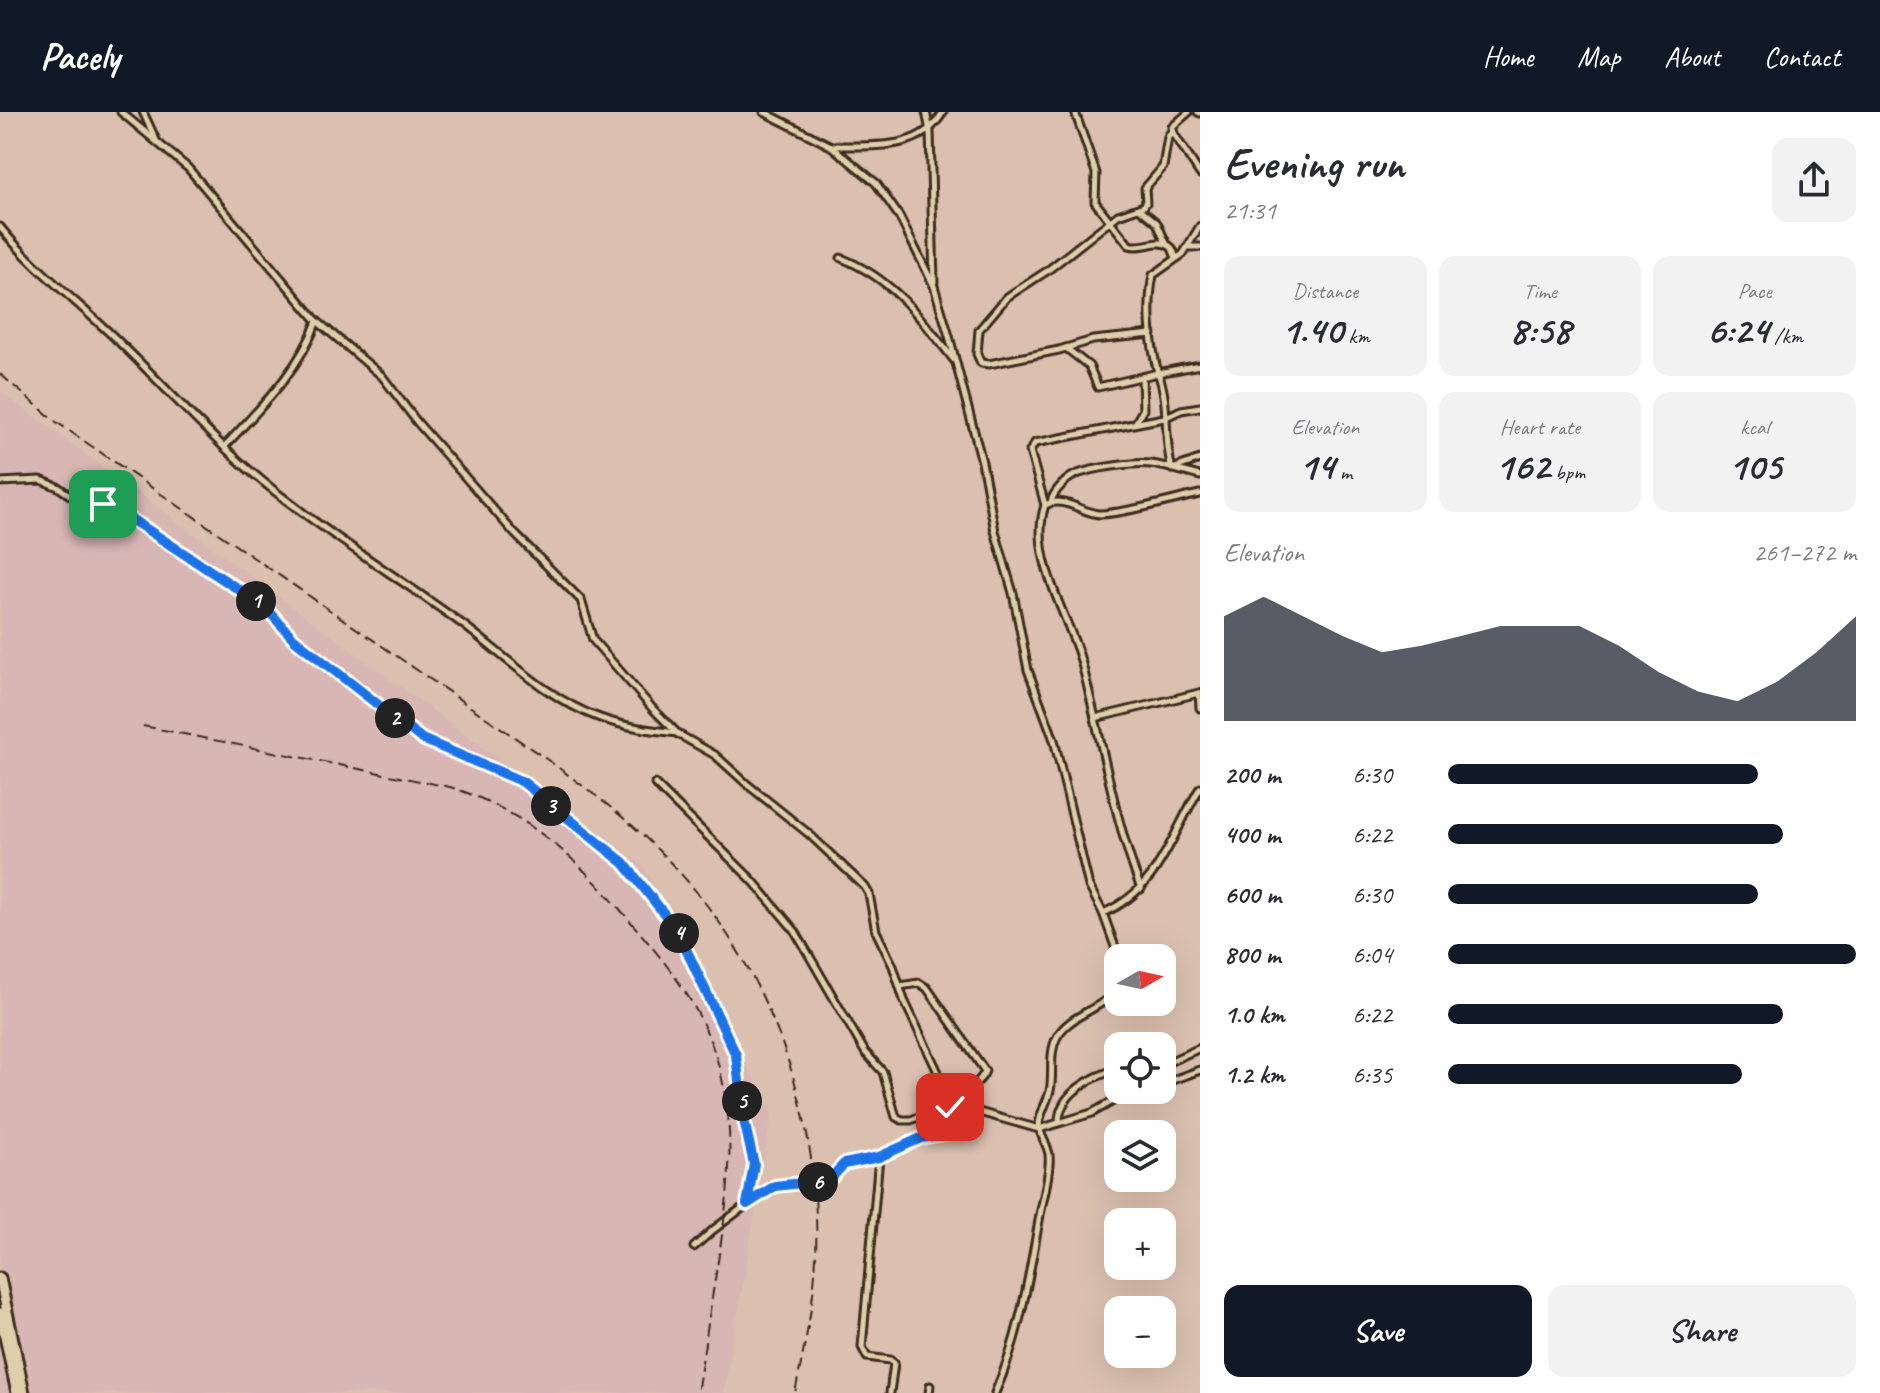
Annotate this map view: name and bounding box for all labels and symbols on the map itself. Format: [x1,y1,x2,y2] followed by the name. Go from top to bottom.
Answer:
[69,470,137,538] pin
[236,581,276,621] pin: 1
[375,698,415,738] pin: 2
[531,786,571,826] pin: 3
[659,913,699,953] pin: 4
[1104,944,1176,1016] north arrow
[916,1073,984,1141] pin
[722,1081,762,1121] pin: 5
[798,1162,838,1202] pin: 6

